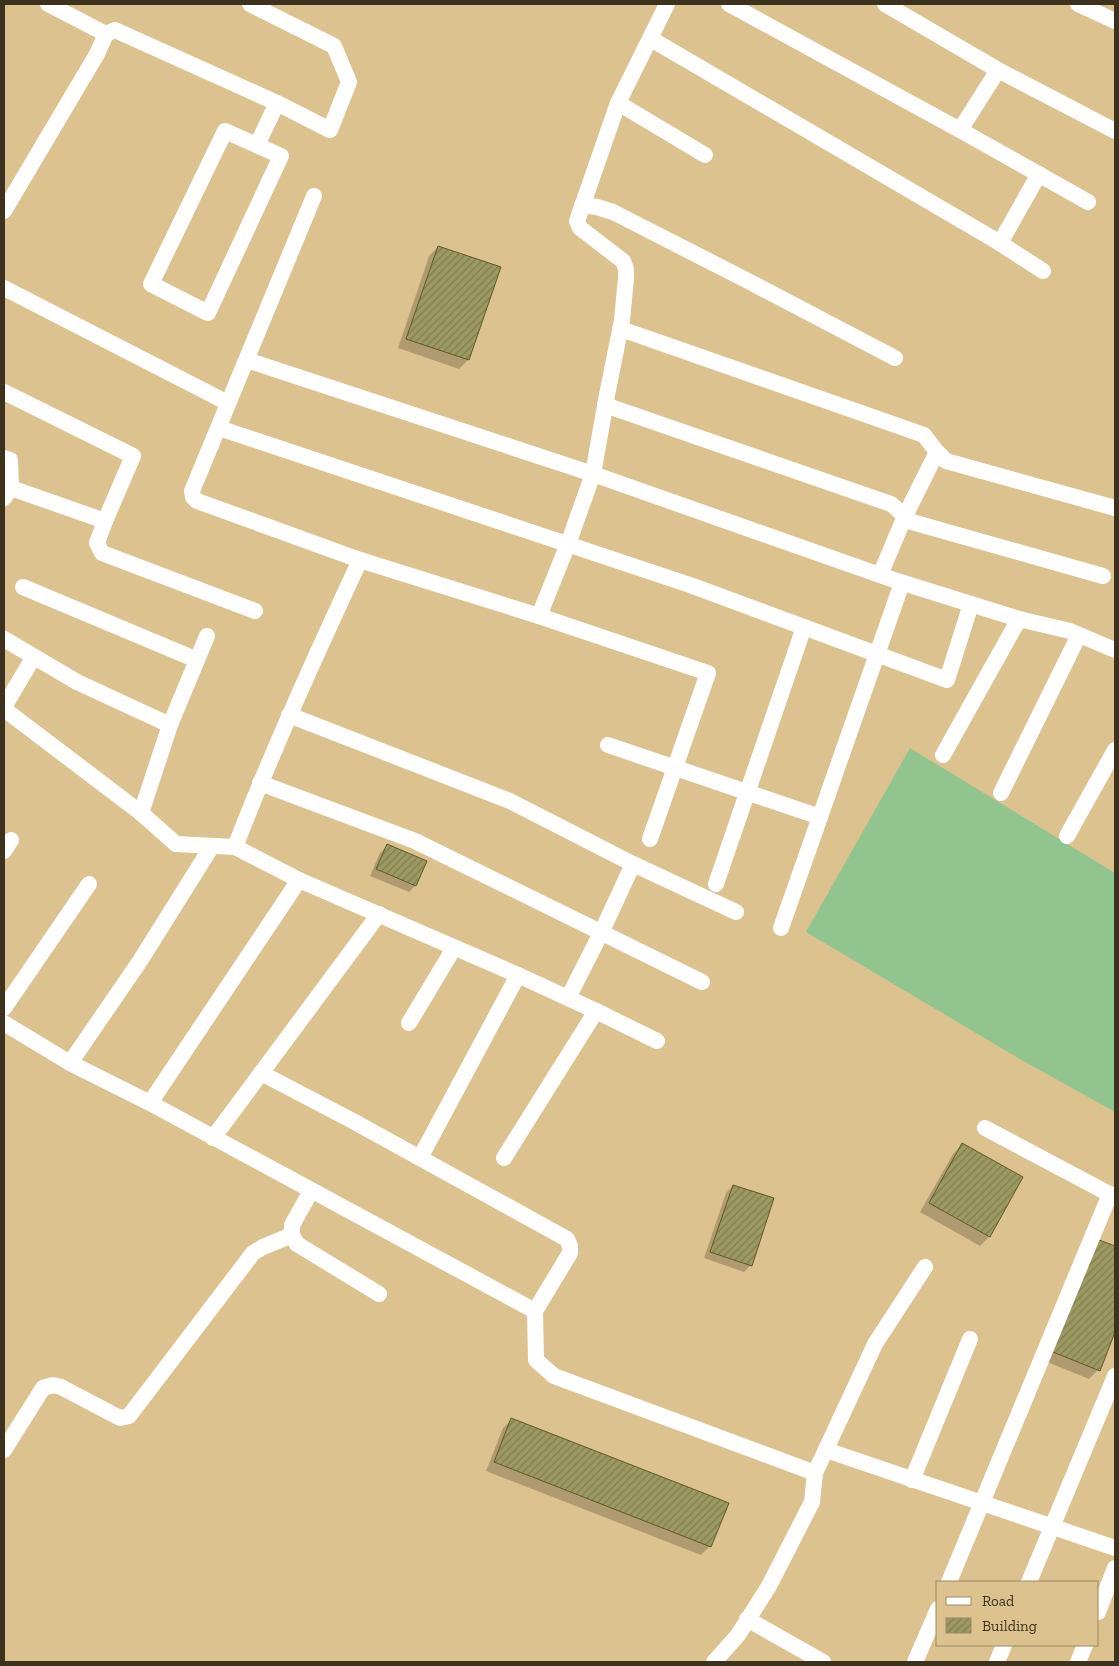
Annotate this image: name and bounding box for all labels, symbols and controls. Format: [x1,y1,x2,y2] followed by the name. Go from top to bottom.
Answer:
[936,1581,1099,1646] legend
[982,1592,1015,1610] text: Road
[982,1617,1037,1635] text: Building

